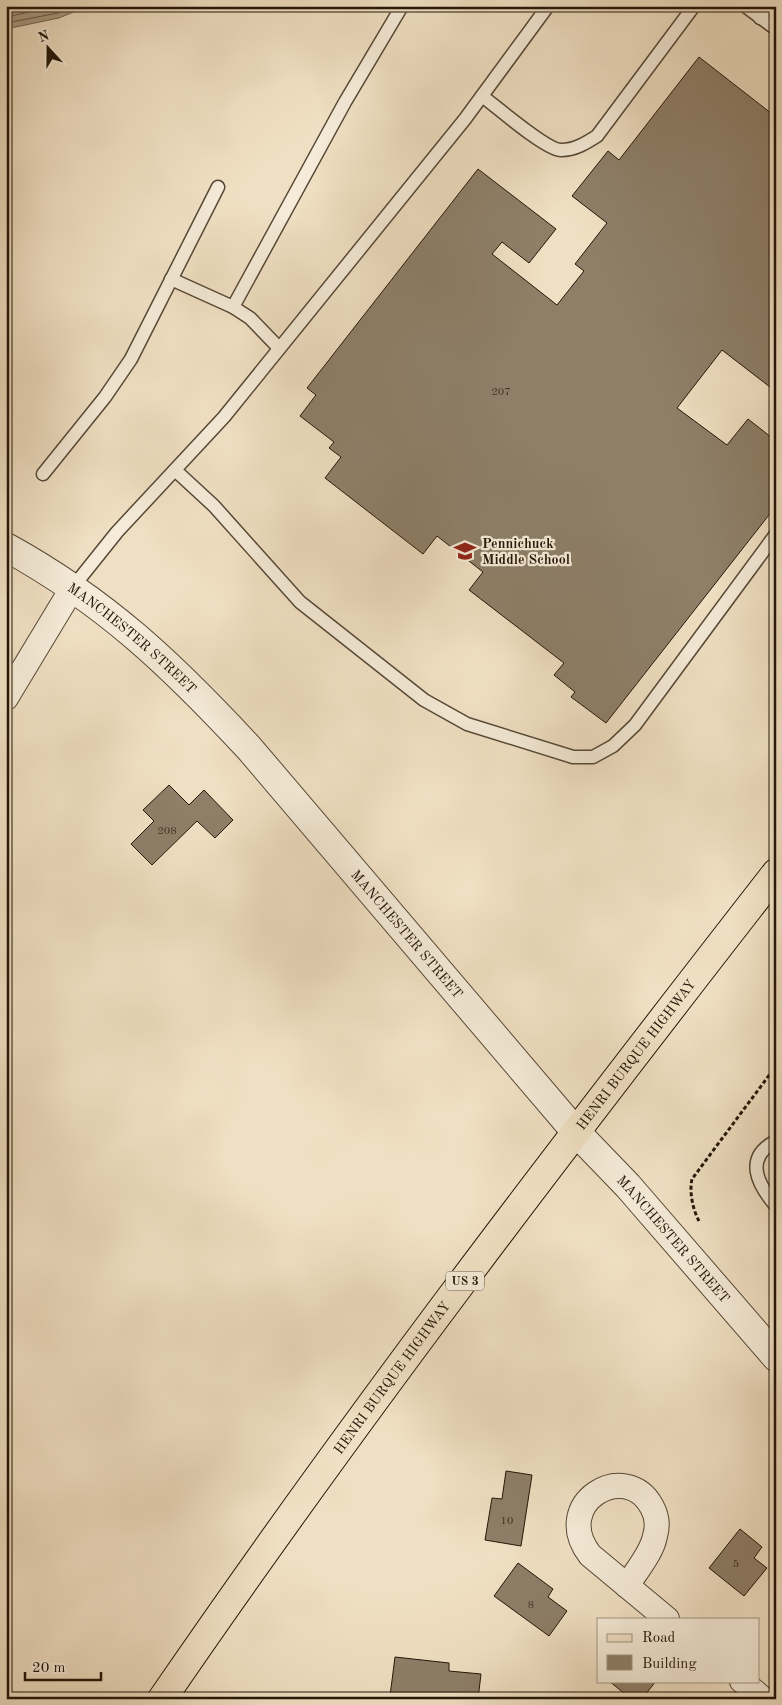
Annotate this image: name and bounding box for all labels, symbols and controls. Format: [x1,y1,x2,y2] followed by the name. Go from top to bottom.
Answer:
[22,22,72,72] north arrow
[36,28,51,45] text: N
[491,387,511,398] house number: 207
[482,537,570,567] place label: Pennichuck Middle School
[452,538,478,564] school or university icon: Pennichuck Middle School
[65,581,198,697] street label: MANCHESTER STREET
[157,826,177,837] house number: 208
[348,868,465,1001] street label: MANCHESTER STREET
[574,977,699,1133] street label: HENRI BURQUE HIGHWAY
[614,1173,732,1306] street label: MANCHESTER STREET
[446,1272,484,1290] road number: US 3
[332,1299,453,1457] street label: HENRI BURQUE HIGHWAY
[501,1516,513,1527] house number: 10
[733,1559,739,1570] house number: 5
[528,1600,534,1611] house number: 8
[597,1618,760,1682] legend
[642,1631,676,1646] text: Road
[25,1650,101,1682] scale bar
[642,1657,697,1672] text: Building
[32,1661,66,1676] text: 20 m

